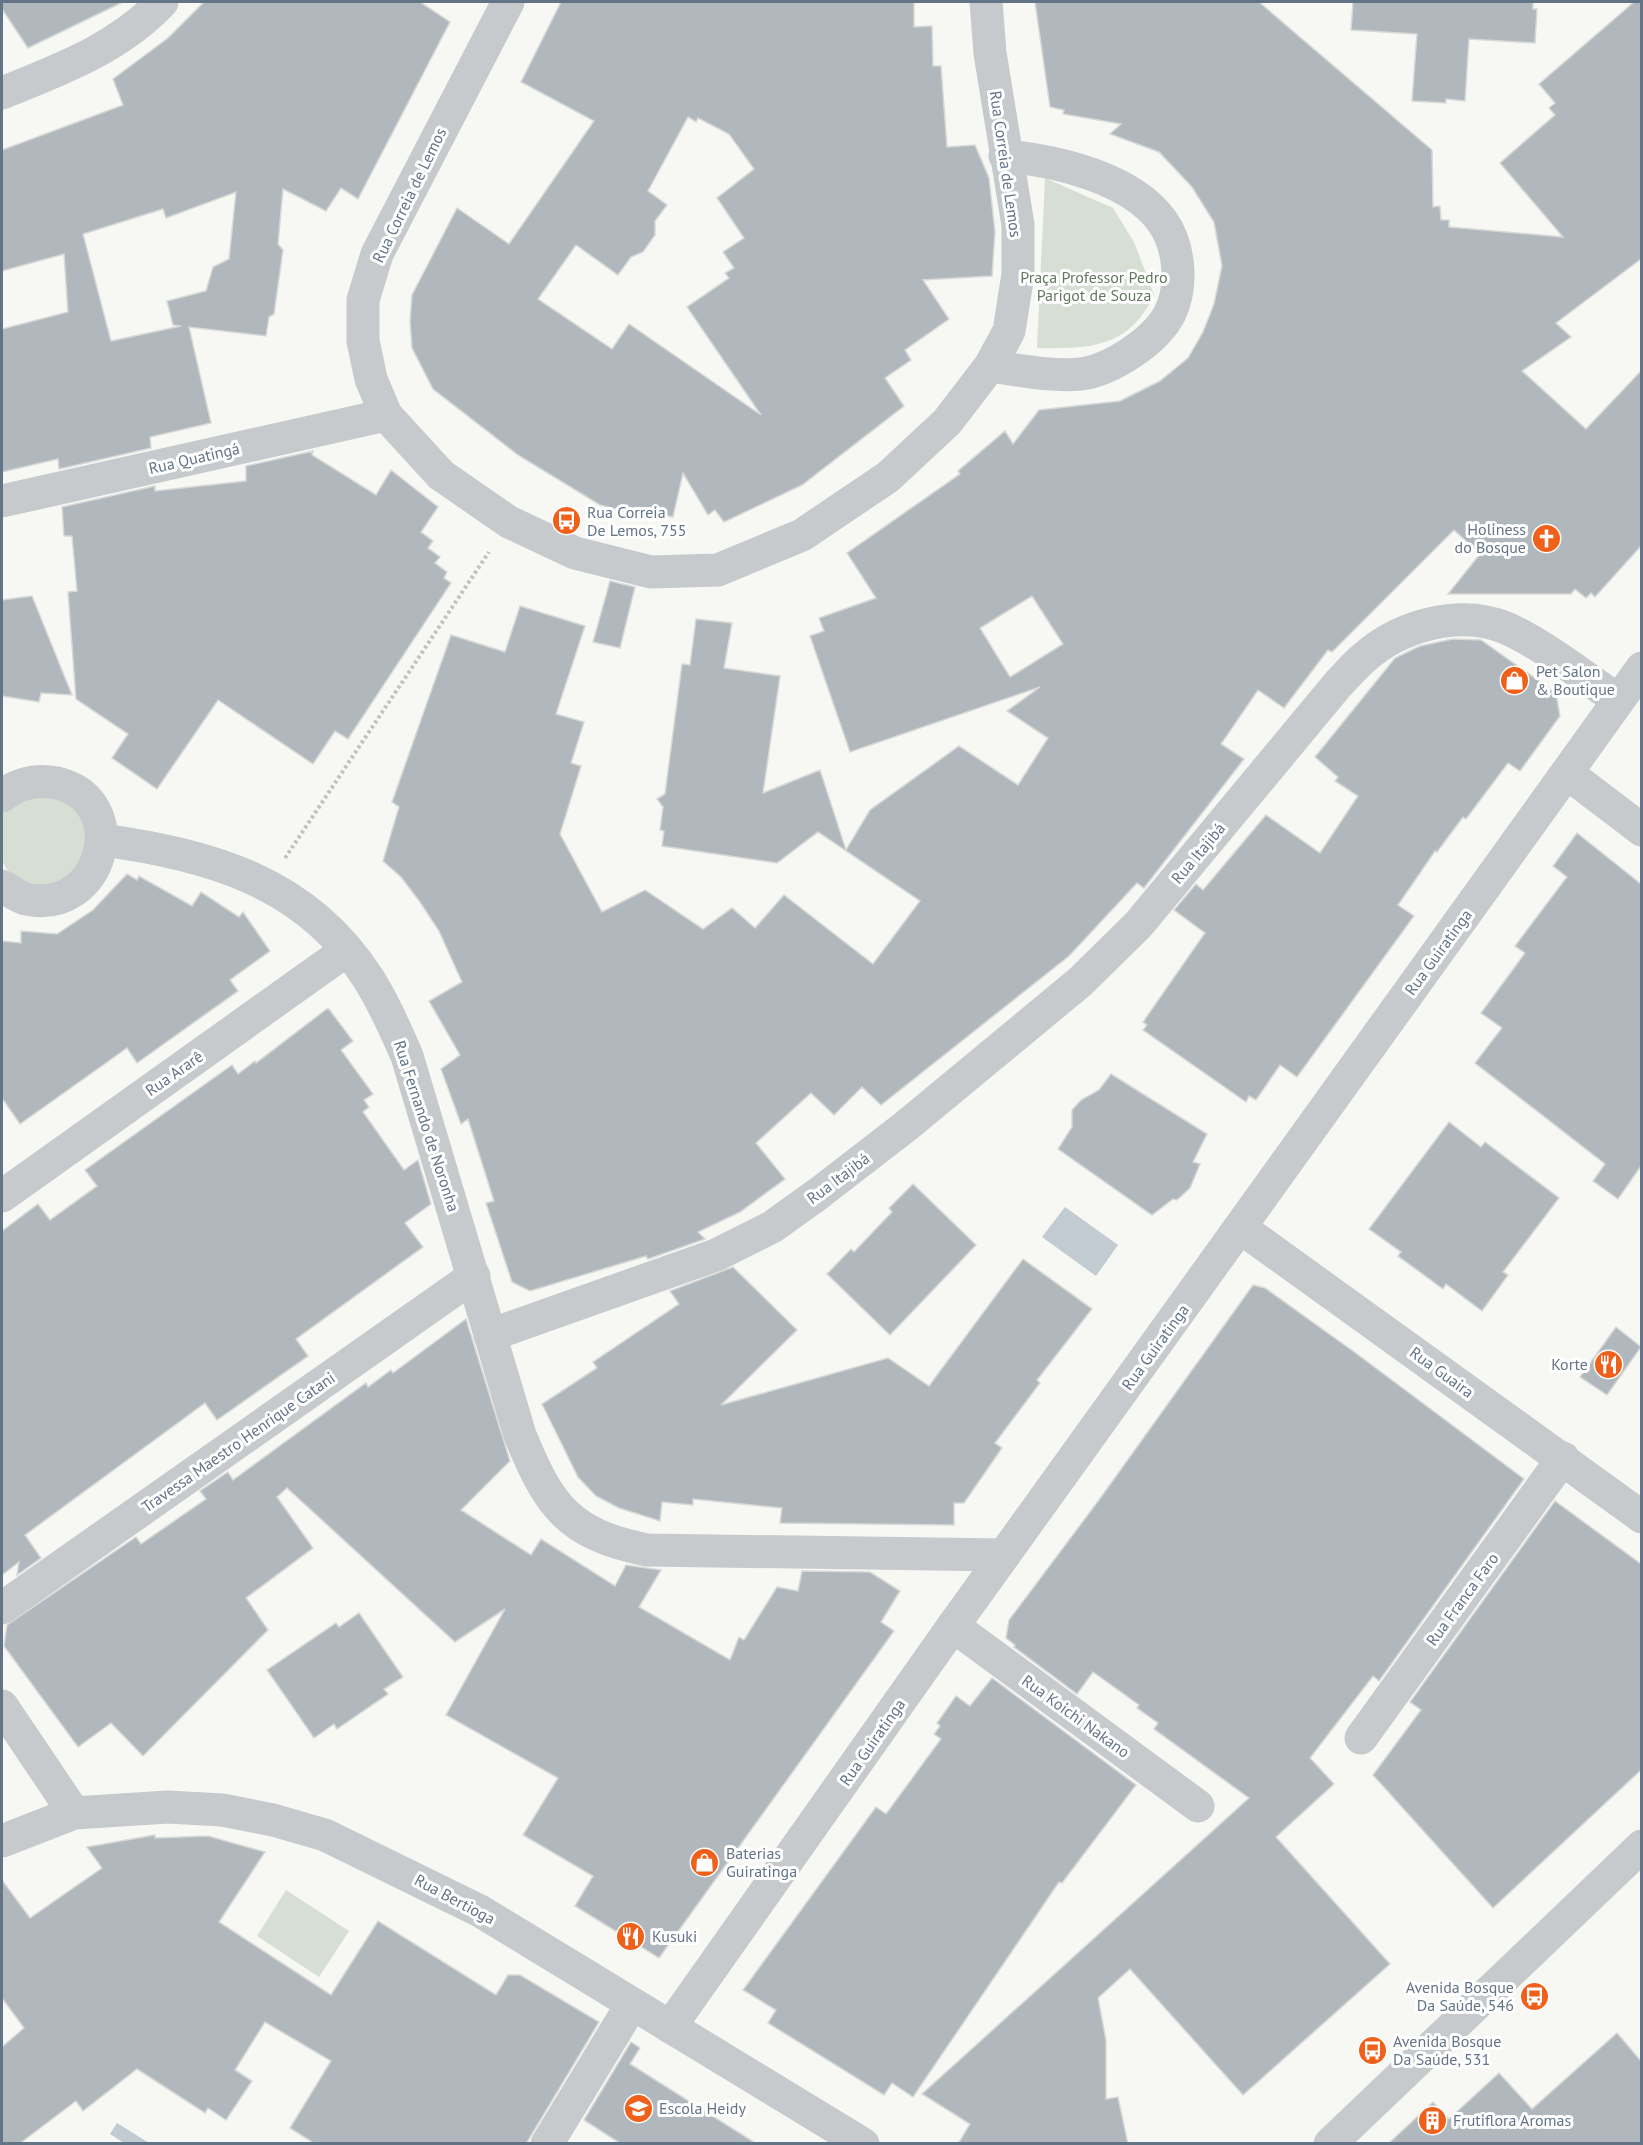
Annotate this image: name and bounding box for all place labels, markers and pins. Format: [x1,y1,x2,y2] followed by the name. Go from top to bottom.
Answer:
[587,502,686,540] place label: Rua Correia De Lemos, 755
[550,505,582,537] bus stop icon: Rua Correia De Lemos, 755
[1455,519,1526,557] place label: Holiness do Bosque
[1531,522,1563,554] church icon: Holiness do Bosque
[1536,661,1615,699] place label: Pet Salon & Boutique
[1499,664,1531,696] shop icon: Pet Salon & Boutique
[1593,1348,1625,1380] restaurant icon: Korte
[1551,1354,1588,1374] place label: Korte
[726,1843,797,1881] place label: Baterias Guiratinga
[689,1846,721,1878] shop icon: Baterias Guiratinga
[615,1920,647,1952] restaurant icon: Kusuki
[652,1926,697,1946] place label: Kusuki
[1406,1977,1514,2015] place label: Avenida Bosque Da Saúde, 546
[1519,1980,1551,2012] bus stop icon: Avenida Bosque Da Saúde, 546
[1393,2031,1501,2069] place label: Avenida Bosque Da Saúde, 531
[1356,2034,1388,2066] bus stop icon: Avenida Bosque Da Saúde, 531
[622,2092,654,2124] school or university icon: Escola Heidy
[659,2098,746,2118] place label: Escola Heidy
[1416,2104,1448,2136] building icon: Frutiflora Aromas
[1453,2110,1571,2130] place label: Frutiflora Aromas

